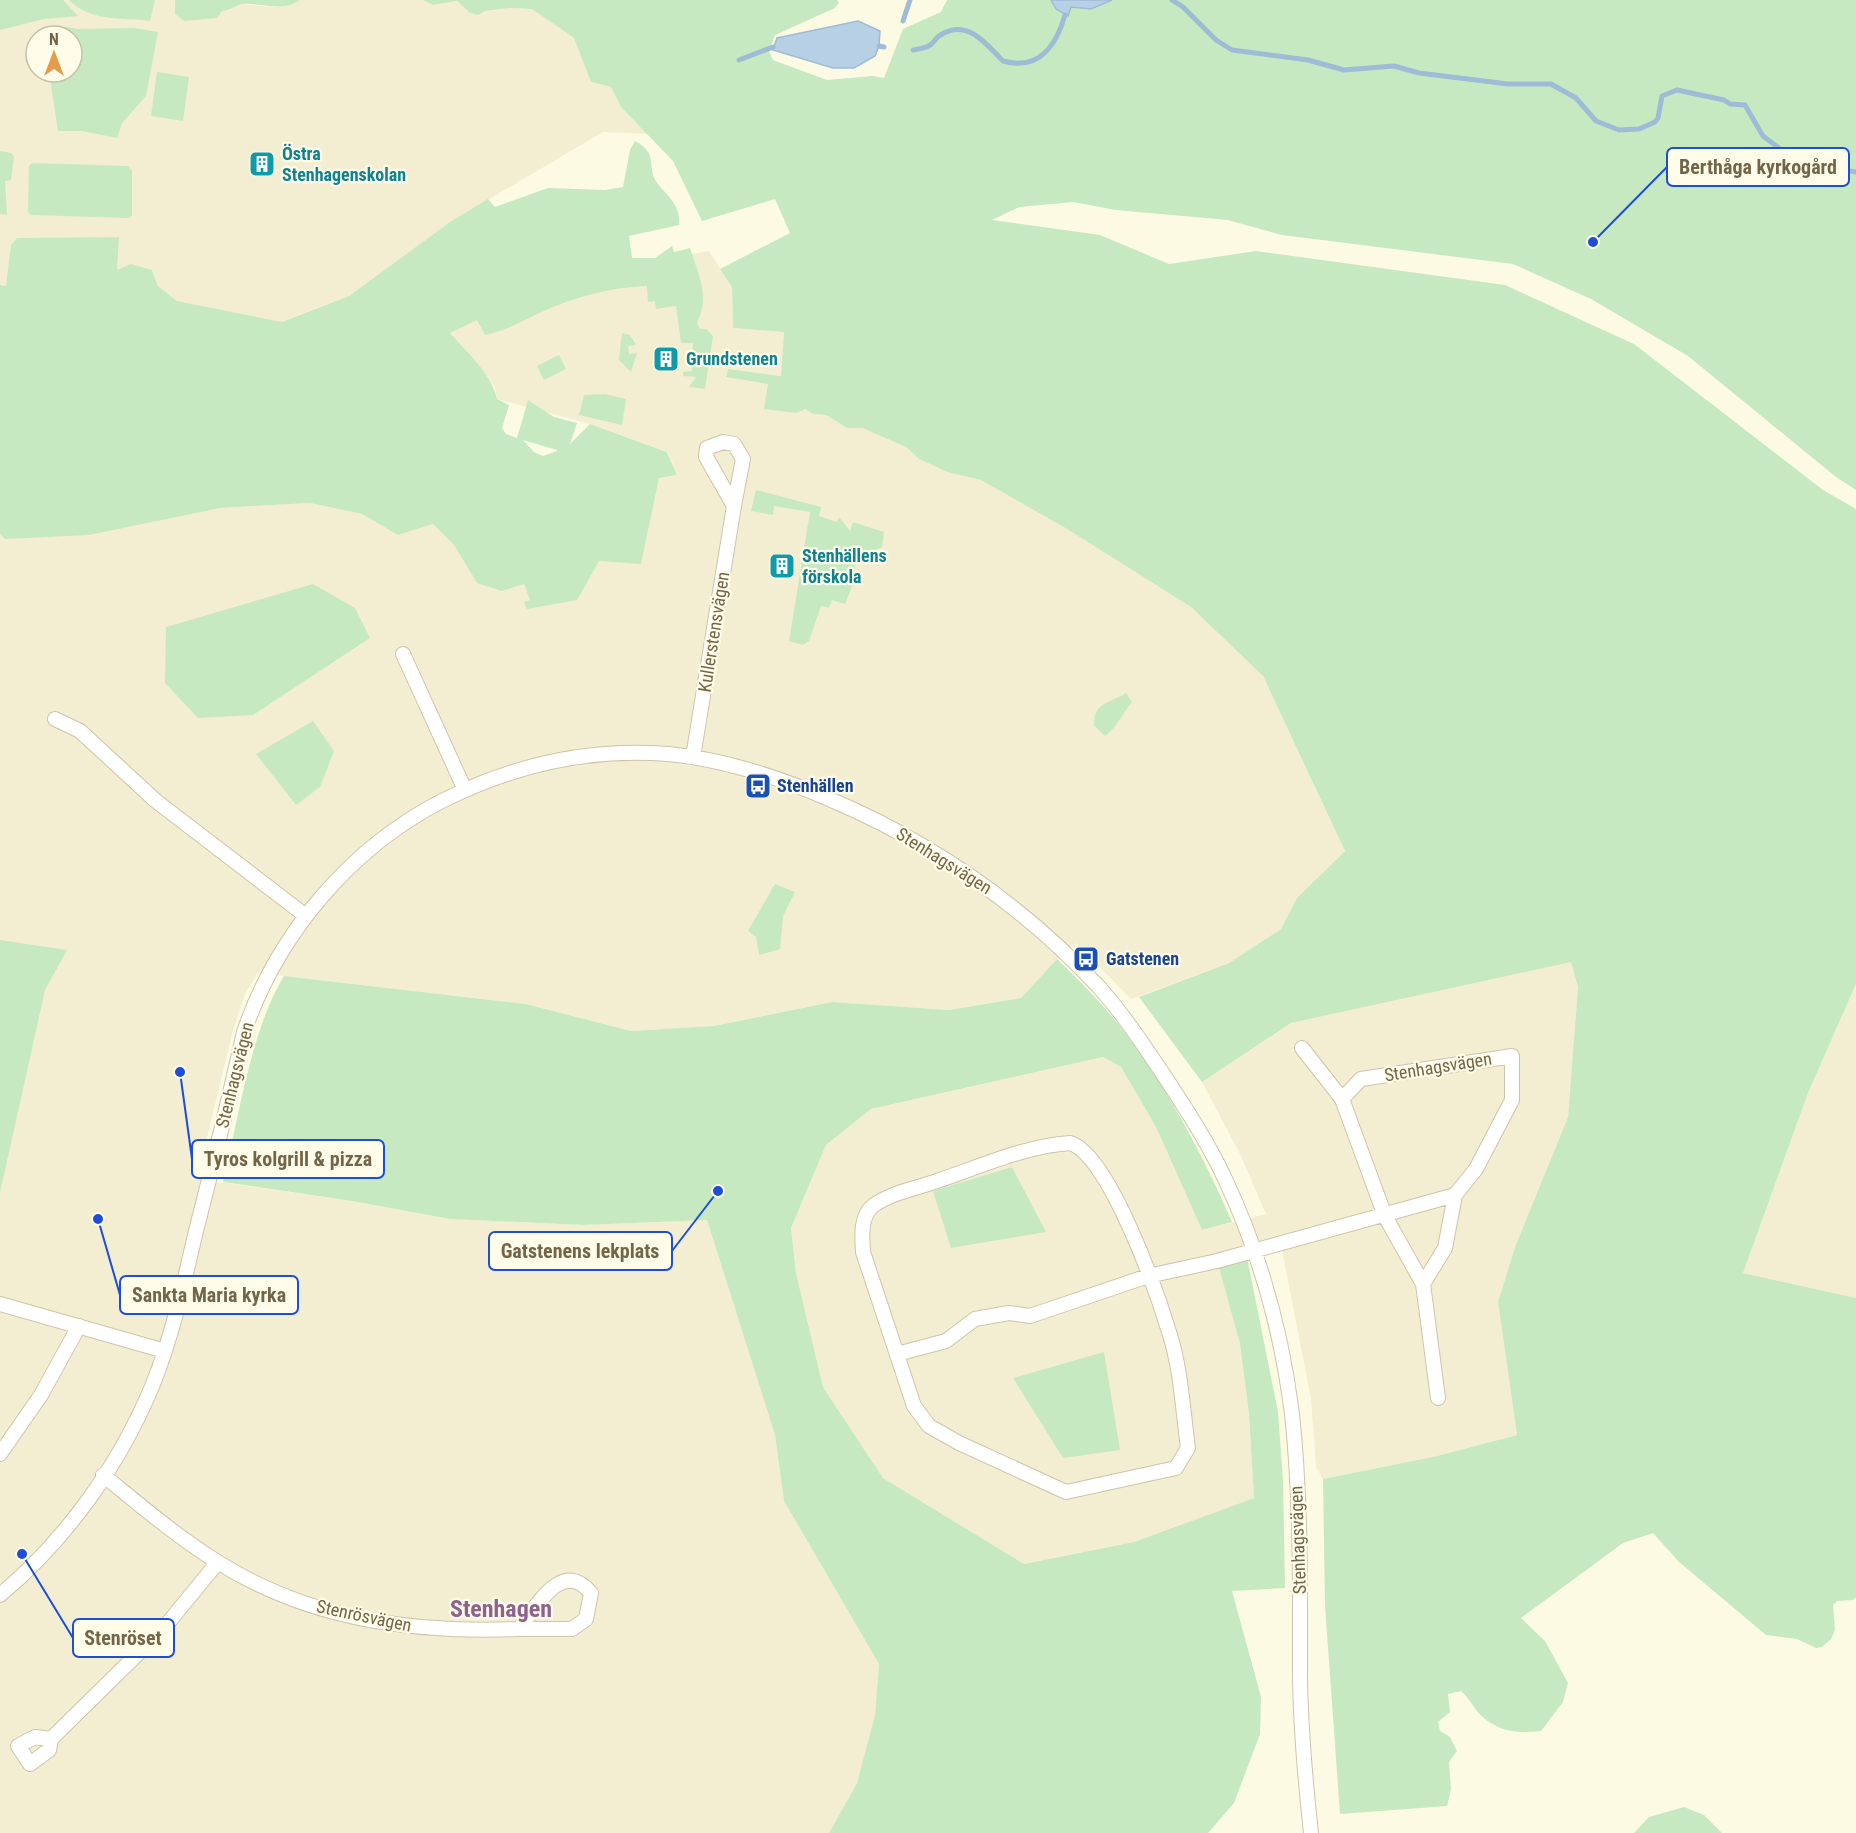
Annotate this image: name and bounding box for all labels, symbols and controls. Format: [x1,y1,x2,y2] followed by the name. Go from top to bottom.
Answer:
[24,24,84,84] north arrow
[49,30,59,49] text: N
[282,143,406,185] place label: Östra Stenhagenskolan
[1667,148,1849,186] callout: Berthåga kyrkogård
[247,149,277,179] building icon: Östra Stenhagenskolan
[1679,155,1837,179] text: Berthåga kyrkogård
[651,344,681,374] building icon: Grundstenen
[686,348,778,369] place label: Grundstenen
[802,545,887,587] place label: Stenhällens förskola
[767,551,797,581] building icon: Stenhällens förskola
[694,570,733,694] street label: Kullerstensvägen
[743,771,773,801] bus stop icon: Stenhällen
[777,775,854,796] place label: Stenhällen
[893,823,996,898] street label: Stenhagsvägen
[1071,944,1101,974] bus stop icon: Gatstenen
[1106,948,1179,969] place label: Gatstenen
[211,1020,258,1130] street label: Stenhagsvägen
[1383,1048,1493,1085] street label: Stenhagsvägen
[192,1140,384,1178] callout: Tyros kolgrill & pizza
[204,1147,372,1171] text: Tyros kolgrill & pizza
[489,1232,672,1270] callout: Gatstenens lekplats
[501,1239,659,1263] text: Gatstenens lekplats
[120,1276,298,1314] callout: Sankta Maria kyrka
[132,1283,286,1307] text: Sankta Maria kyrka
[1285,1485,1310,1595] street label: Stenhagsvägen
[315,1595,414,1636] street label: Stenrösvägen
[450,1595,552,1623] district label: Stenhagen
[73,1619,174,1657] callout: Stenröset
[84,1626,162,1650] text: Stenröset

